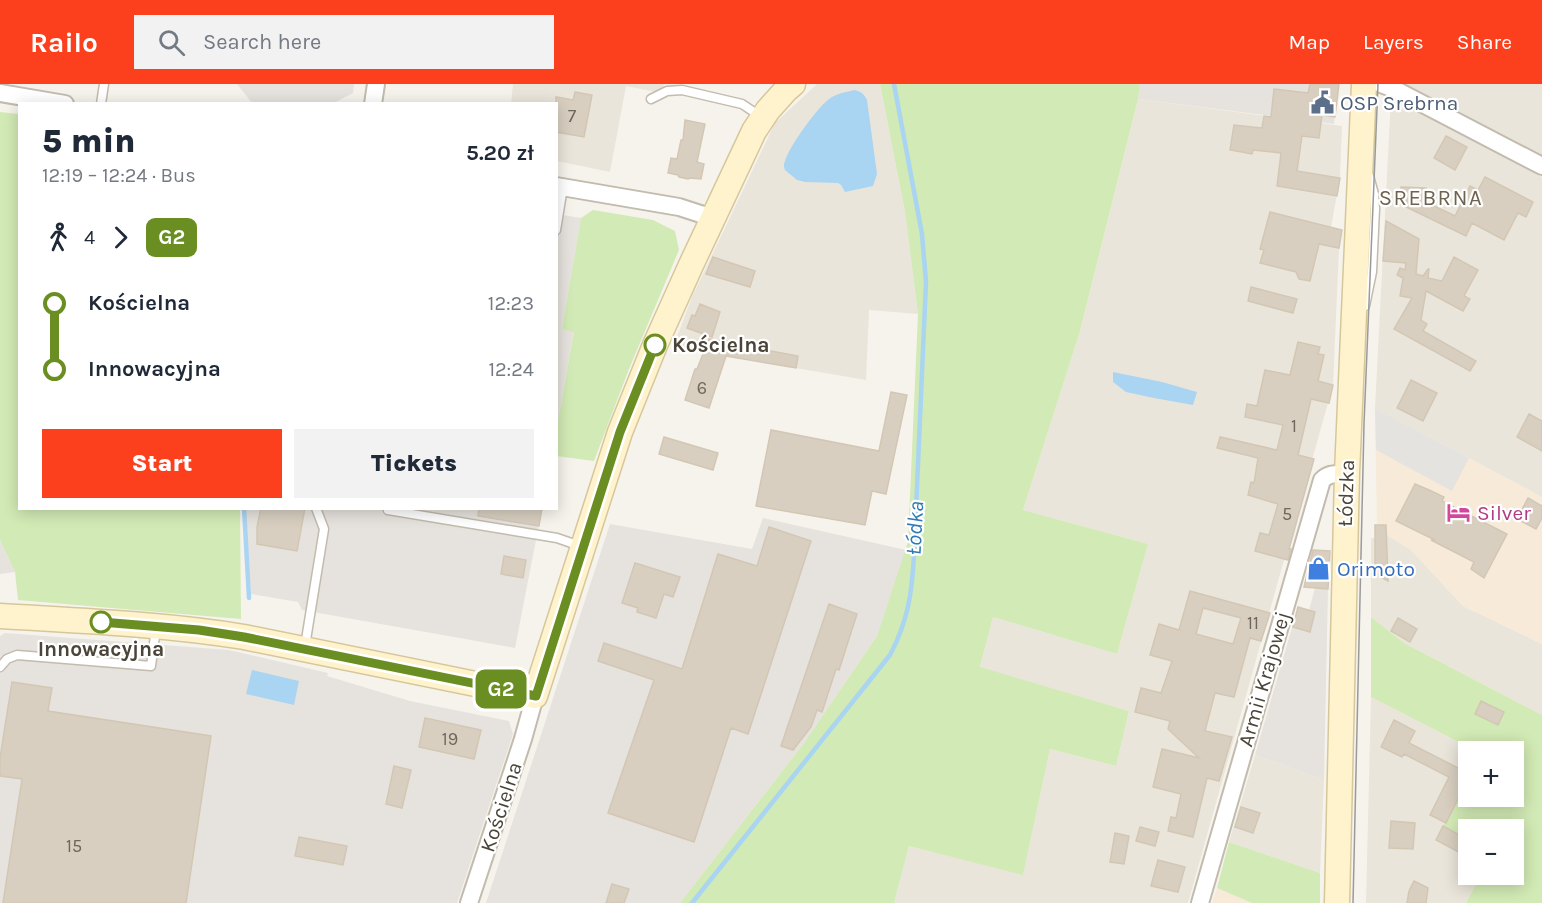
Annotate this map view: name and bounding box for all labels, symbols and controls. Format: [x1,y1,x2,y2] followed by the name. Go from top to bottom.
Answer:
[134,15,554,69] search box
[30,26,98,59] text: Railo
[155,26,188,59] icon: search
[203,29,321,55] text: Search here
[1288,30,1330,54] text: Map
[1363,30,1424,54] text: Layers
[1457,30,1512,54] text: Share
[1309,90,1335,116] public building icon: OSP Srebrna
[1340,91,1458,115] place label: OSP Srebrna
[568,105,577,127] house number: 7
[42,122,136,160] text: 5 min
[466,140,534,166] text: 5.20 zł
[42,164,196,187] text: 12:19 – 12:24 · Bus
[1379,185,1483,211] district label: SREBRNA
[42,221,75,254] icon: walk
[104,221,137,254] icon: forward
[158,225,185,249] text: G2
[84,226,95,249] text: 4
[88,290,190,316] text: Kościelna
[488,292,534,315] text: 12:23
[672,333,770,357] place label: Kościelna
[644,334,666,356] marker: Kościelna
[88,356,221,382] text: Innowacyjna
[488,358,534,381] text: 12:24
[697,377,707,399] house number: 6
[1291,415,1297,437] house number: 1
[42,429,282,498] button: Start
[294,429,534,498] button: Tickets
[1333,459,1359,527] street label: Łódzka
[901,500,929,556] water label: Łódka
[1446,500,1472,526] hotel icon: Silver
[1477,501,1531,525] place label: Silver
[1282,503,1292,525] house number: 5
[1306,556,1332,582] shop icon: Orimoto
[1337,557,1415,581] place label: Orimoto
[1233,609,1295,749] street label: Armii Krajowej
[90,611,112,633] marker: Innowacyjna
[1247,612,1259,634] house number: 11
[38,637,164,661] place label: Innowacyjna
[474,670,528,708] line badge: G2
[488,677,514,701] text: G2
[442,728,458,750] house number: 19
[1458,741,1524,885] map controls
[1458,741,1524,807] button: +
[475,759,527,855] street label: Kościelna
[1458,819,1524,885] button: −
[66,835,82,857] house number: 15

